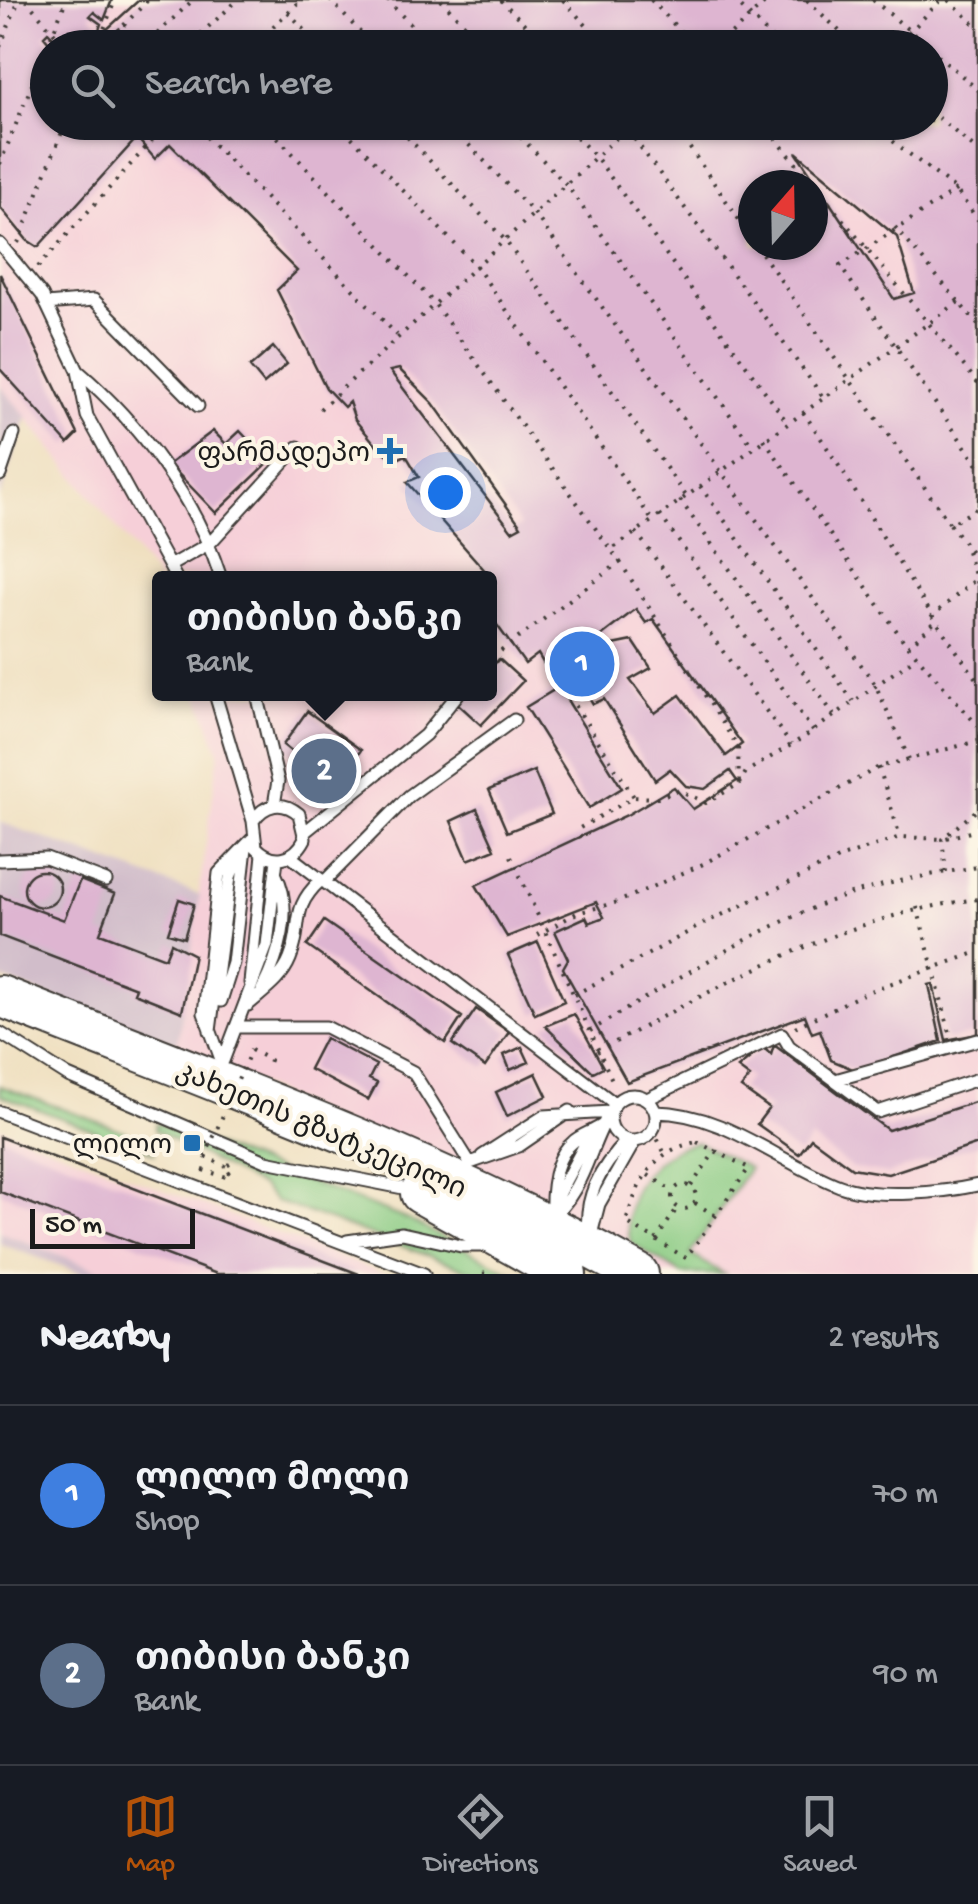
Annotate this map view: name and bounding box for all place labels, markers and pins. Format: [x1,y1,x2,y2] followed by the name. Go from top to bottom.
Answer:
[197,439,370,472] place label: ფარმადეპო
[379,440,401,462] marker: ფარმადეპო
[550,626,614,702] pin: 1
[292,734,356,808] pin: 2
[72,1131,172,1164] place label: ლილო
[181,1132,203,1154] marker: ლილო

